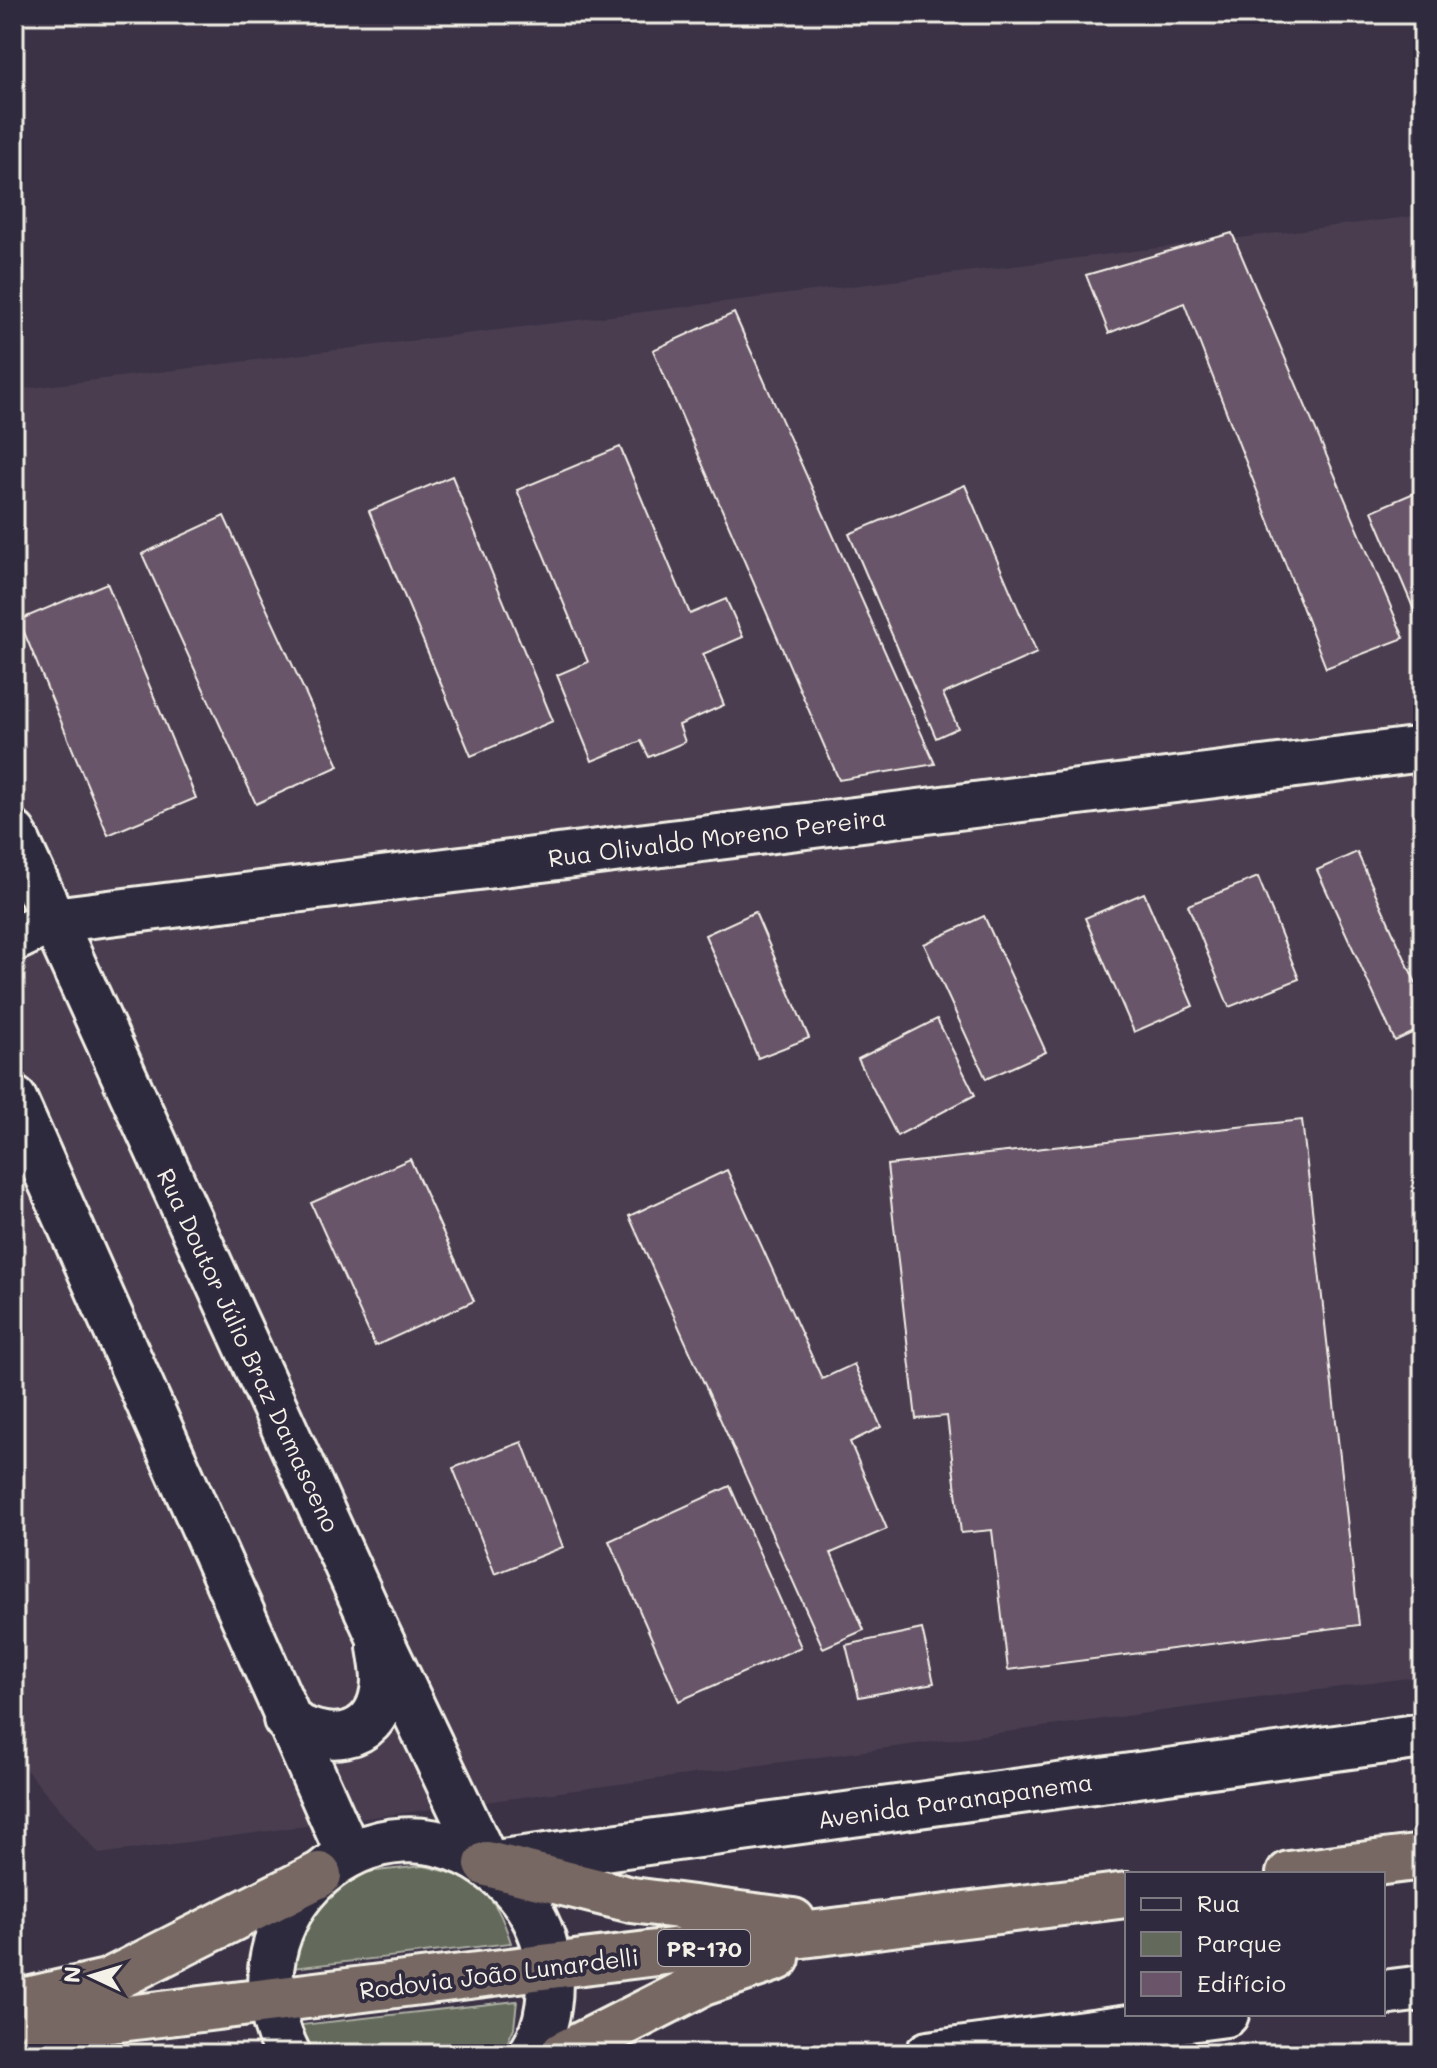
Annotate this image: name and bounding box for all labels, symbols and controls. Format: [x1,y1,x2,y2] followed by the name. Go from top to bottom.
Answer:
[546,801,888,873] street label: Rua Olivaldo Moreno Pereira
[151,1163,347,1537] street label: Rua Doutor Júlio Braz Damasceno
[816,1765,1094,1835] street label: Avenida Paranapanema
[1125,1872,1385,2016] legend
[1197,1887,1240,1918] text: Rua
[1197,1927,1282,1958] text: Parque
[658,1930,750,1966] road number: PR-170
[52,1936,132,2016] north arrow
[357,1940,641,2006] street label: Rodovia João Lunardelli
[57,1965,87,1984] text: N
[1197,1967,1286,1998] text: Edifício

